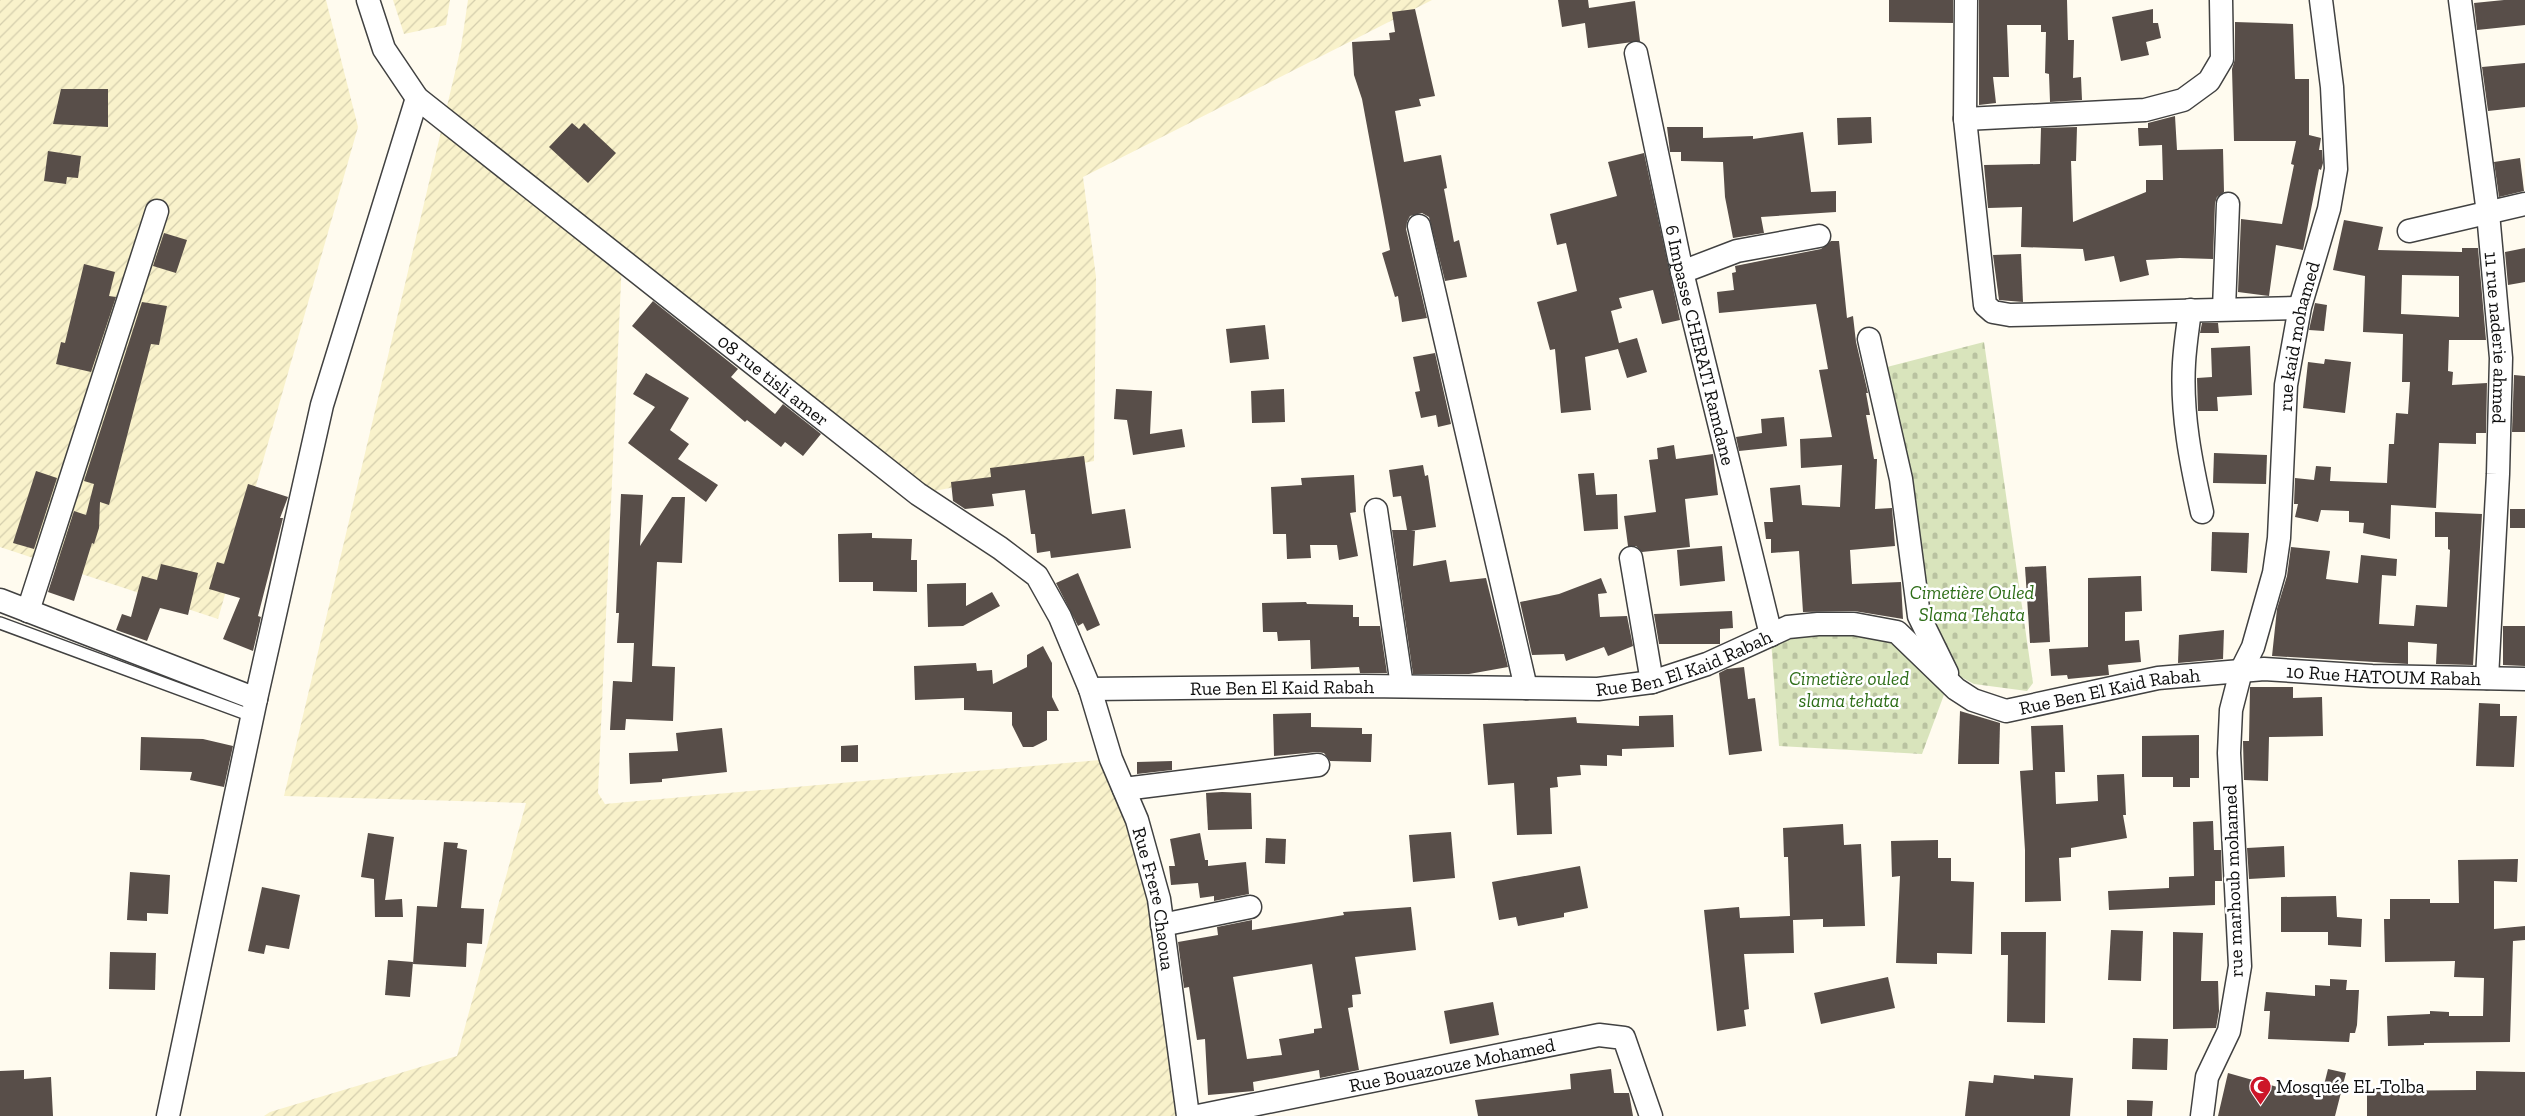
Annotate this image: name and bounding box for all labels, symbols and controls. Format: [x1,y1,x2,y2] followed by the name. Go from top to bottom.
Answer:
[1661,223,1740,467] street label: 6 Impasse CHERATI Ramdane
[2480,251,2513,425] street label: 11 rue naderie ahmed
[2273,258,2325,412] street label: rue kaid mohamed
[713,329,834,431] street label: 08 rue tisli amer
[1910,581,2035,626] park label: Cimetière Ouled Slama Tehata
[1594,624,1776,701] street label: Rue Ben El Kaid Rabah
[2285,659,2482,690] street label: 10 Rue HATOUM Rabah
[2017,663,2201,719] street label: Rue Ben El Kaid Rabah
[1789,667,1909,712] park label: Cimetière ouled slama tehata
[1190,674,1375,699] street label: Rue Ben El Kaid Rabah
[2218,784,2248,978] street label: rue marhoub mohamed
[1128,824,1180,972] street label: Rue Frere Chaoua
[1347,1033,1558,1097] street label: Rue Bouazouze Mohamed
[2248,1074,2272,1105] mosque icon: Mosquée EL-Tolba
[2276,1075,2425,1098] place label: Mosquée EL-Tolba

